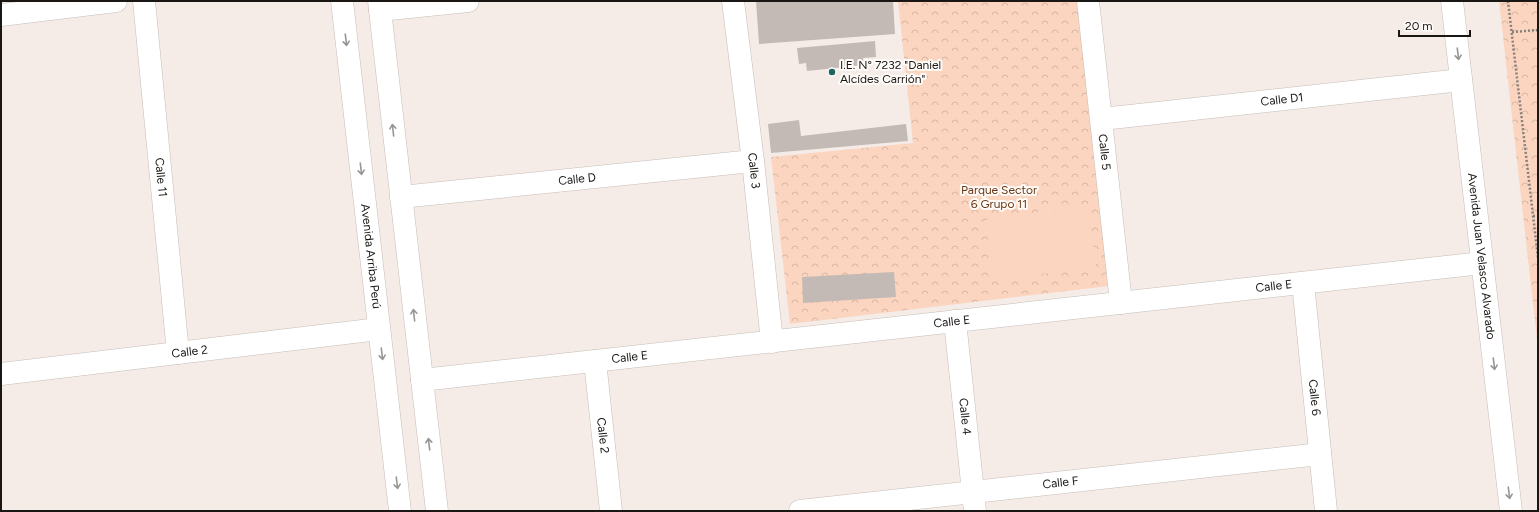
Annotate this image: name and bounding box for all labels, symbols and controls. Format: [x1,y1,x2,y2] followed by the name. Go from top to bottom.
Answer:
[1399,12,1470,38] scale bar
[1405,19,1433,33] text: 20 m
[342,33,350,46] one-way arrow
[1454,47,1462,60] one-way arrow
[840,58,941,86] place label: I.E. N° 7232 "Daniel Alcídes Carrión"
[827,67,837,77] marker: I.E. N° 7232 "Daniel Alcídes Carrión"
[1260,90,1304,109] street label: Calle D1
[390,124,397,137] one-way arrow
[1096,133,1113,171] street label: Calle 5
[745,152,763,189] street label: Calle 3
[152,157,170,198] street label: Calle 11
[357,162,365,175] one-way arrow
[558,170,597,188] street label: Calle D
[1465,172,1498,340] street label: Avenida Juan Velasco Alvarado
[961,183,1037,211] park label: Parque Sector 6 Grupo 11
[358,203,384,310] street label: Avenida Arriba Perú
[1255,277,1293,295] street label: Calle E
[411,309,418,322] one-way arrow
[933,313,971,330] street label: Calle E
[171,342,209,361] street label: Calle 2
[378,347,386,360] one-way arrow
[611,348,649,366] street label: Calle E
[1490,357,1498,370] one-way arrow
[1306,379,1323,416] street label: Calle 6
[956,397,974,436] street label: Calle 4
[594,417,612,454] street label: Calle 2
[425,438,433,451] one-way arrow
[1042,473,1080,491] street label: Calle F
[393,476,401,489] one-way arrow
[1505,486,1512,499] one-way arrow

